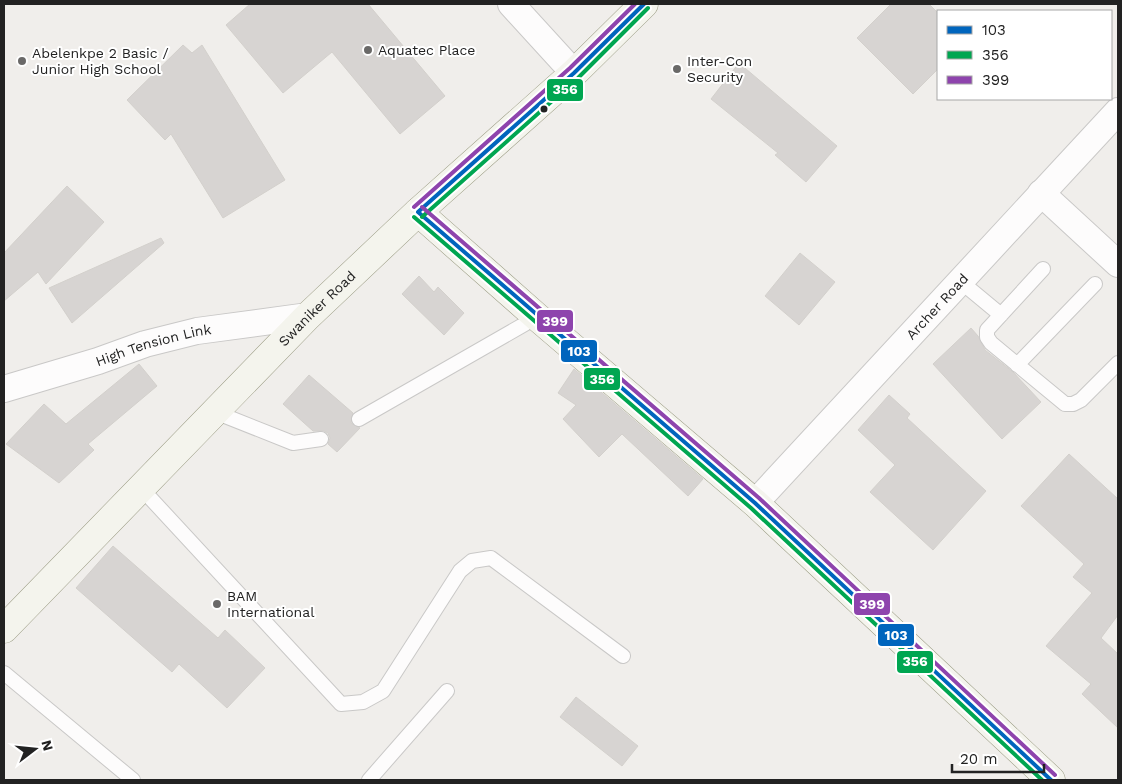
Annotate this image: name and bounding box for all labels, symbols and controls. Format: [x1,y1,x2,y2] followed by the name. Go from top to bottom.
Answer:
[937,10,1112,100] legend
[982,21,1006,39] text: 103
[378,42,475,58] place label: Aquatec Place
[362,44,374,56] marker: Aquatec Place
[32,45,169,77] place label: Abelenkpe 2 Basic / Junior High School
[982,46,1009,64] text: 356
[687,53,752,85] place label: Inter-Con Security
[16,55,28,67] marker: Abelenkpe 2 Basic / Junior High School
[671,63,683,75] marker: Inter-Con Security
[982,71,1009,89] text: 399
[546,78,584,102] line badge: 356
[552,81,578,97] text: 356
[539,104,549,114] unlabelled marker
[275,267,359,349] street label: Swaniker Road
[903,270,971,343] street label: Archer Road
[536,309,574,333] line badge: 399
[542,313,568,329] text: 399
[93,321,212,369] street label: High Tension Link
[560,339,598,363] line badge: 103
[567,343,591,359] text: 103
[583,367,621,391] line badge: 356
[589,371,615,387] text: 356
[227,588,315,620] place label: BAM International
[853,592,891,616] line badge: 399
[859,596,885,612] text: 399
[211,598,223,610] marker: BAM International
[877,623,915,647] line badge: 103
[884,627,908,643] text: 103
[896,650,934,674] line badge: 356
[902,653,928,669] text: 356
[10,724,60,774] north arrow
[38,738,57,753] text: N
[952,742,1044,774] scale bar
[960,750,998,768] text: 20 m

